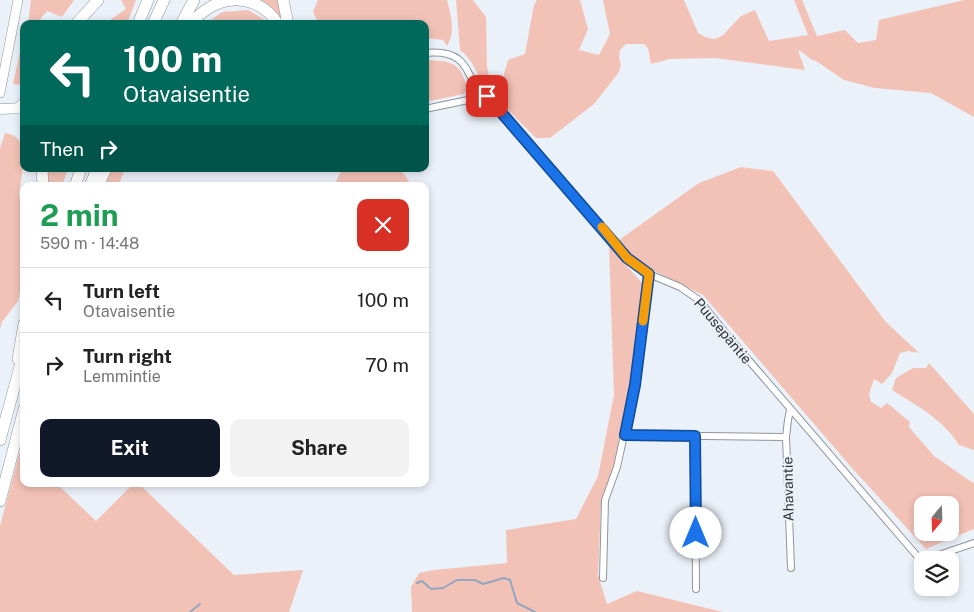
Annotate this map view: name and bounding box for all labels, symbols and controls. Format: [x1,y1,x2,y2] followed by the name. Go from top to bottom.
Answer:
[123,39,222,80] text: 100 m
[40,40,105,105] icon: left
[466,75,508,117] pin
[123,81,250,107] text: Otavaisentie
[473,82,501,110] icon: arrive
[94,135,122,163] icon: right
[40,138,84,160] text: Then
[40,197,119,233] text: 2 min
[357,199,409,251] button: close
[40,234,139,253] text: 590 m · 14:48
[83,280,160,302] text: Turn left
[40,286,68,314] icon: left
[357,289,409,311] text: 100 m
[691,295,755,367] street label: Puusepäntie
[83,302,175,321] text: Otavaisentie
[83,345,172,367] text: Turn right
[40,351,68,379] icon: right
[365,354,409,376] text: 70 m
[83,367,161,386] text: Lemmintie
[40,419,220,477] button: Exit
[230,419,409,477] button: Share
[779,456,797,522] street label: Ahavantie
[914,496,959,541] north arrow
[914,496,959,596] map controls
[669,506,721,558] position arrow
[914,551,959,596] button: layers

